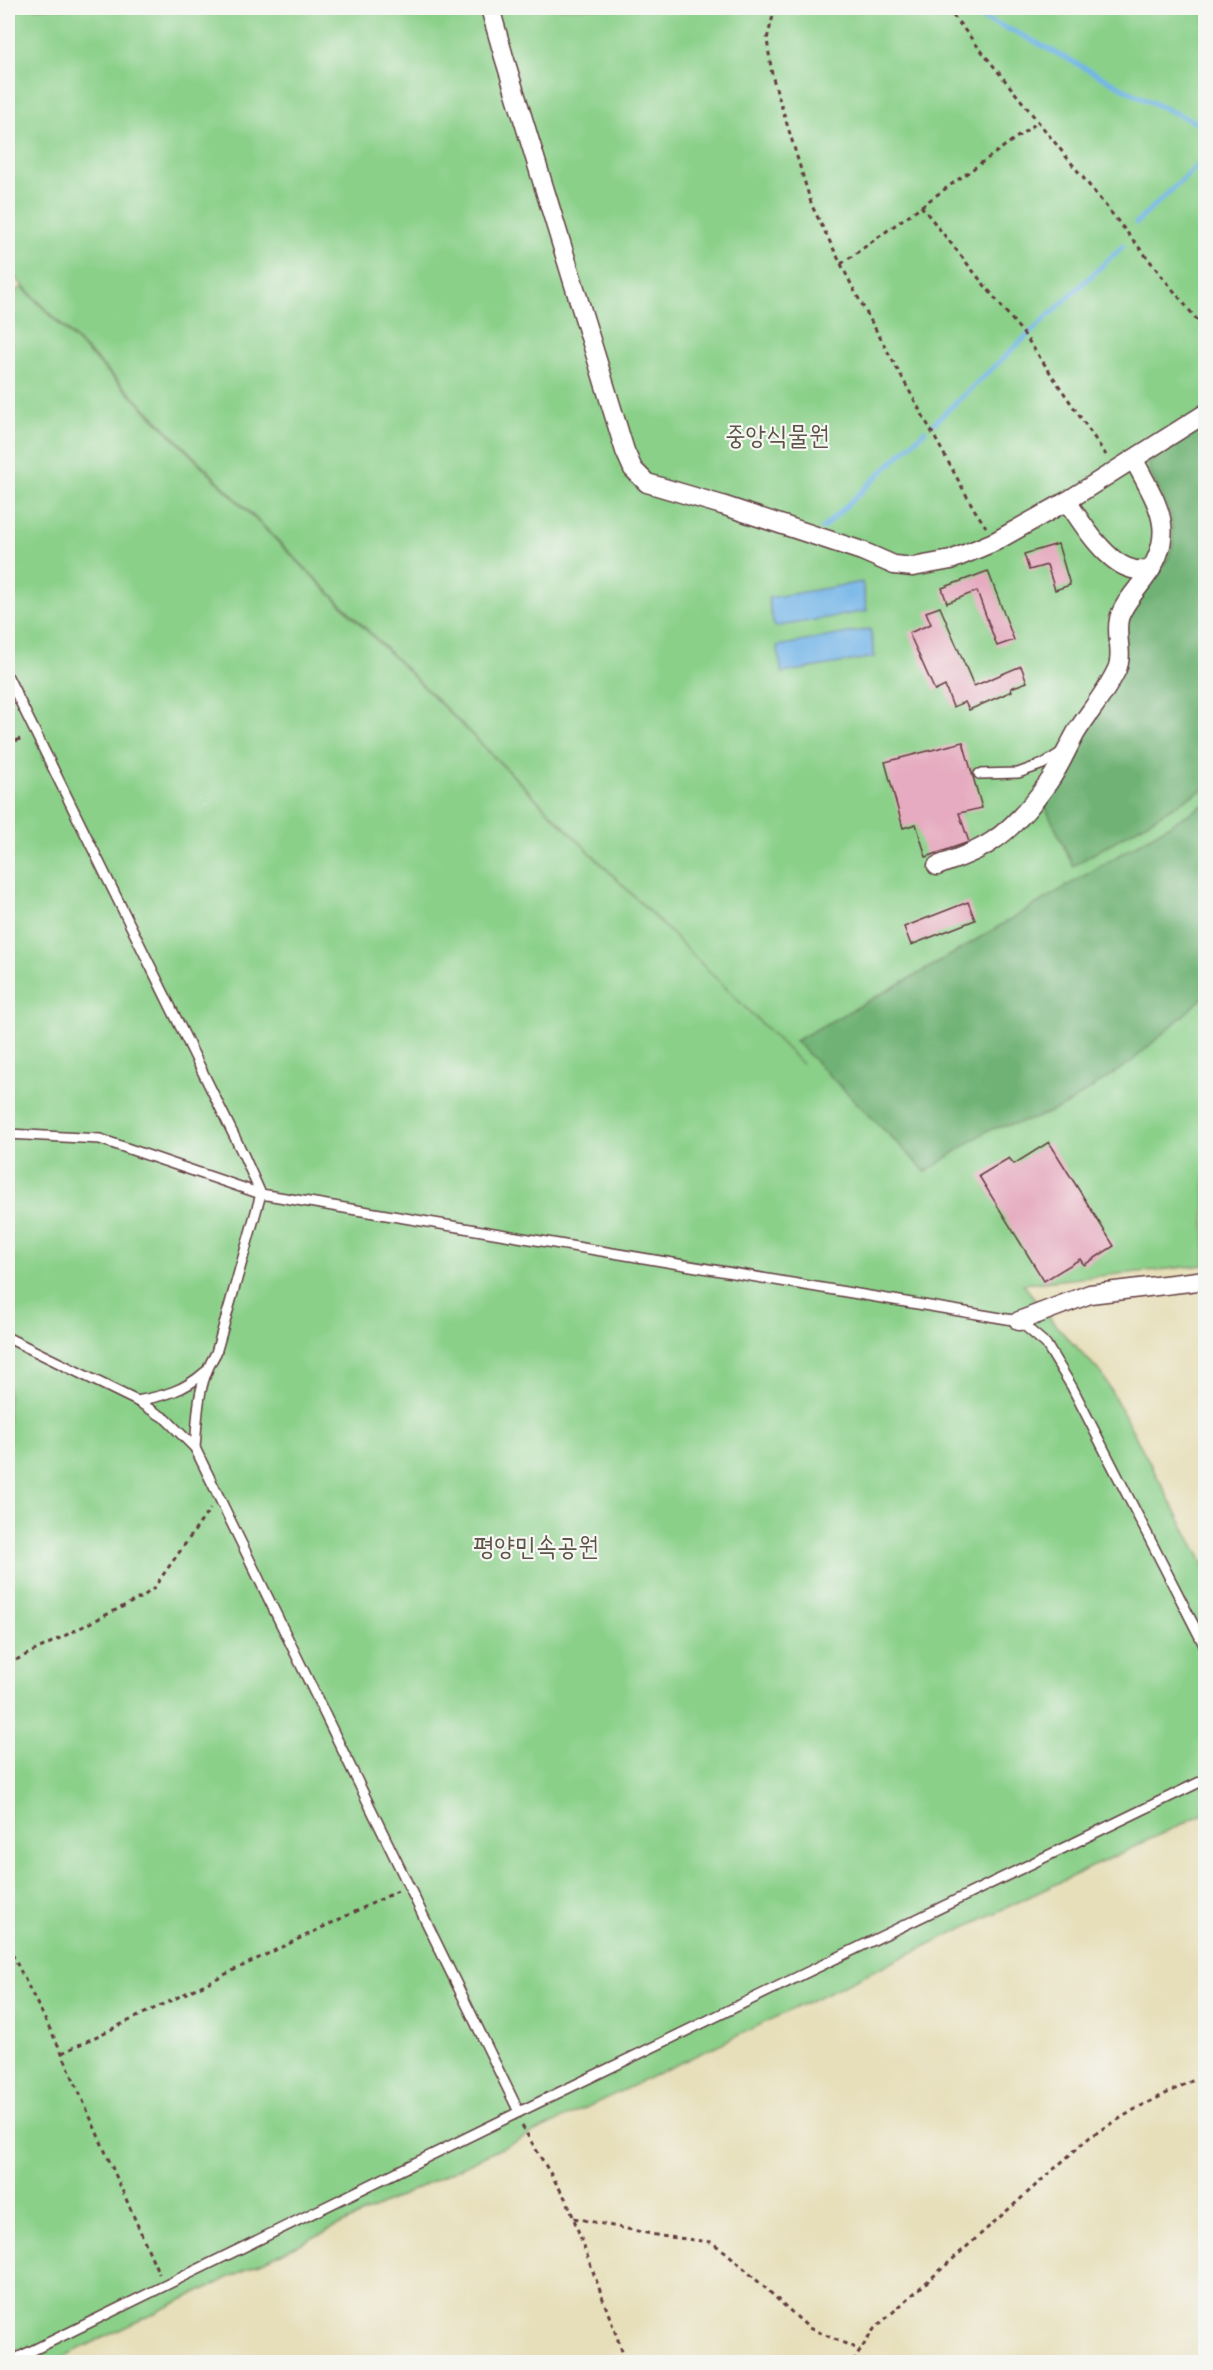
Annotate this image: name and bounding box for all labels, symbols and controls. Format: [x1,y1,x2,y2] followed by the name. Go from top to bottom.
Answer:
[725,419,829,451] park label: 중앙식물원
[473,1530,599,1562] park label: 평양민속공원

